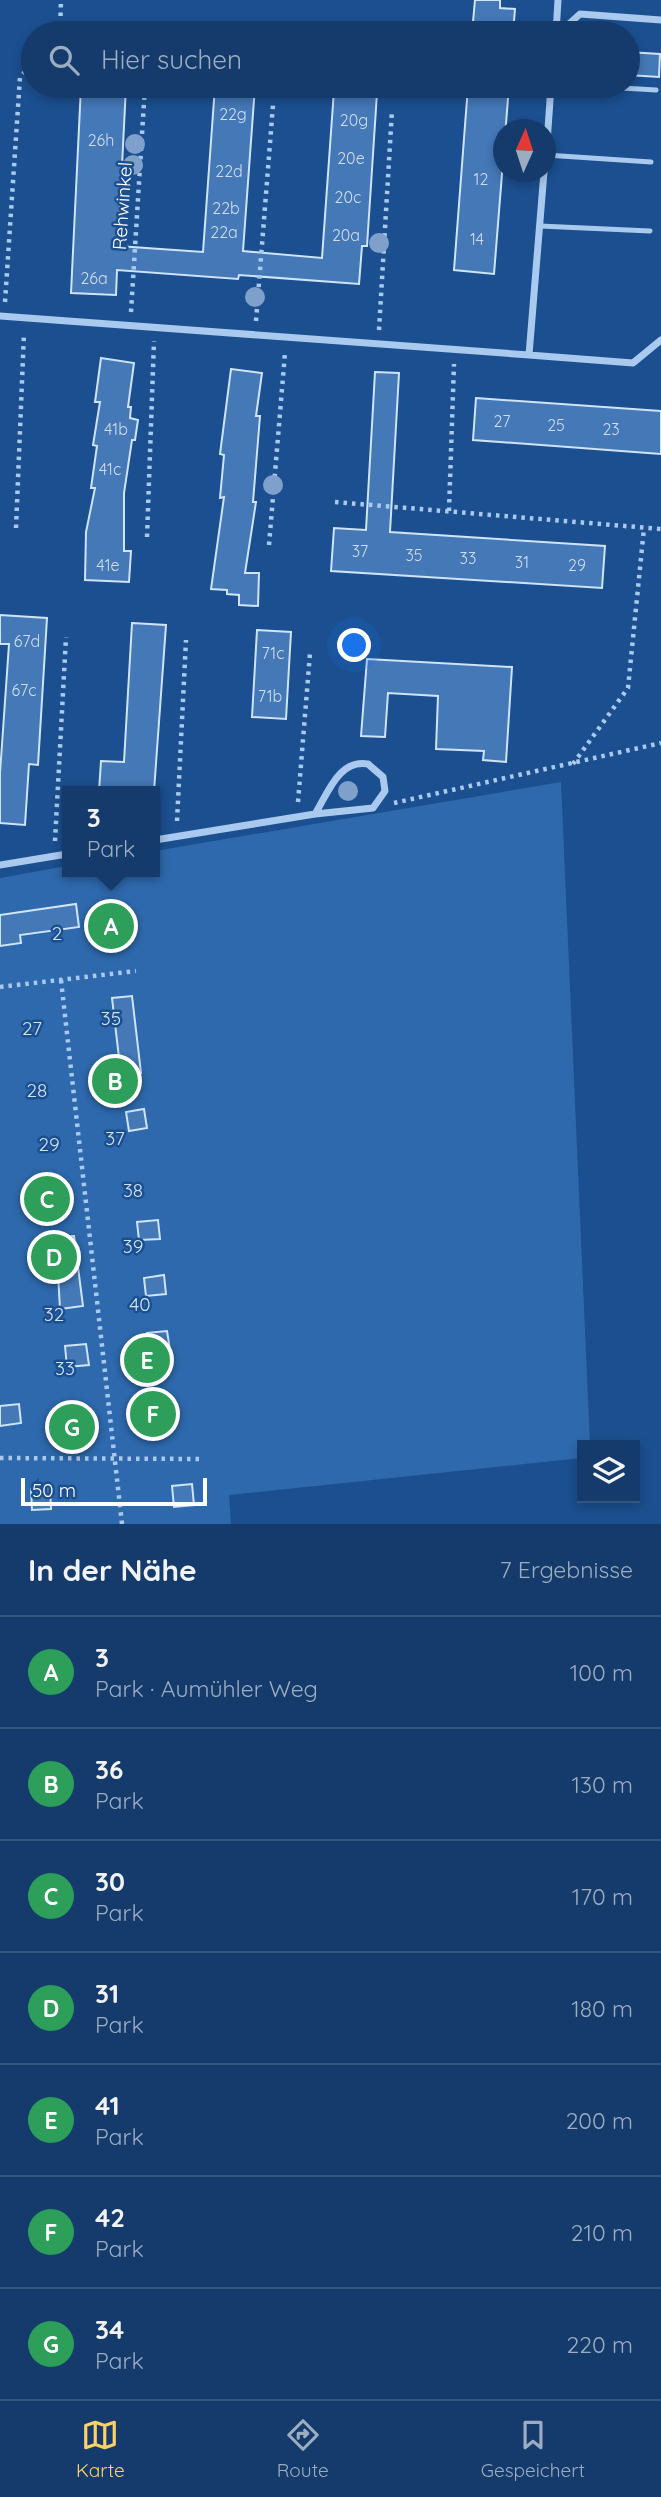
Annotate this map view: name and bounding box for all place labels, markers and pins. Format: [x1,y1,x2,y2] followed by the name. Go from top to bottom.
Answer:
[88,900,134,952] pin: A
[92,1055,138,1107] pin: B
[24,1173,70,1225] pin: C
[31,1231,77,1283] pin: D
[124,1334,170,1386] pin: E
[130,1388,176,1440] pin: F
[49,1401,95,1453] pin: G

